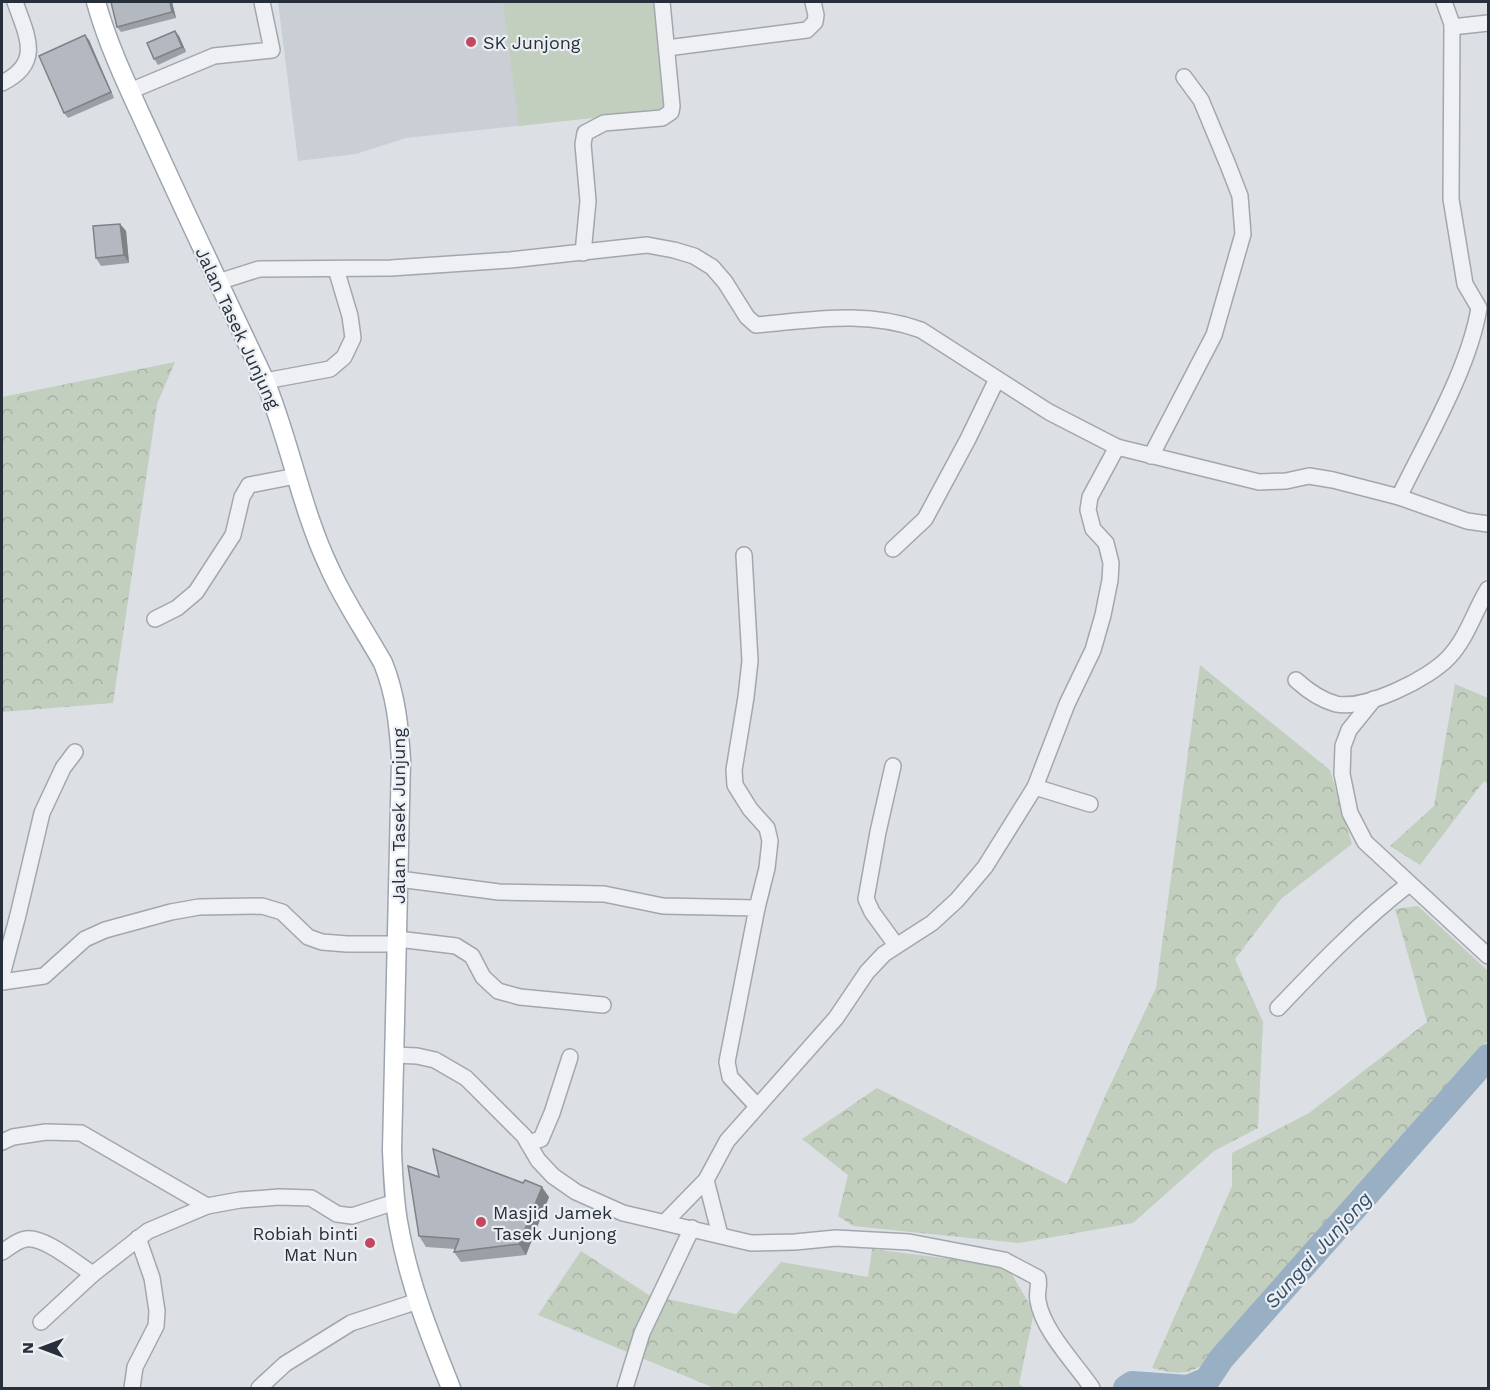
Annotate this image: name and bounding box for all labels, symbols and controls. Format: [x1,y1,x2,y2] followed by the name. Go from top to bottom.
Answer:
[483,32,581,53] place label: SK Junjong
[464,35,478,49] marker: SK Junjong
[191,244,285,413] street label: Jalan Tasek Junjung
[388,728,409,904] street label: Jalan Tasek Junjung
[1259,1187,1377,1313] water label: Sungai Junjong
[493,1202,617,1244] place label: Masjid Jamek Tasek Junjong
[474,1215,488,1229] marker: Masjid Jamek Tasek Junjong
[253,1223,358,1265] place label: Robiah binti Mat Nun
[363,1236,377,1250] marker: Robiah binti Mat Nun
[12,1318,72,1378] north arrow
[18,1342,37,1354] text: N

